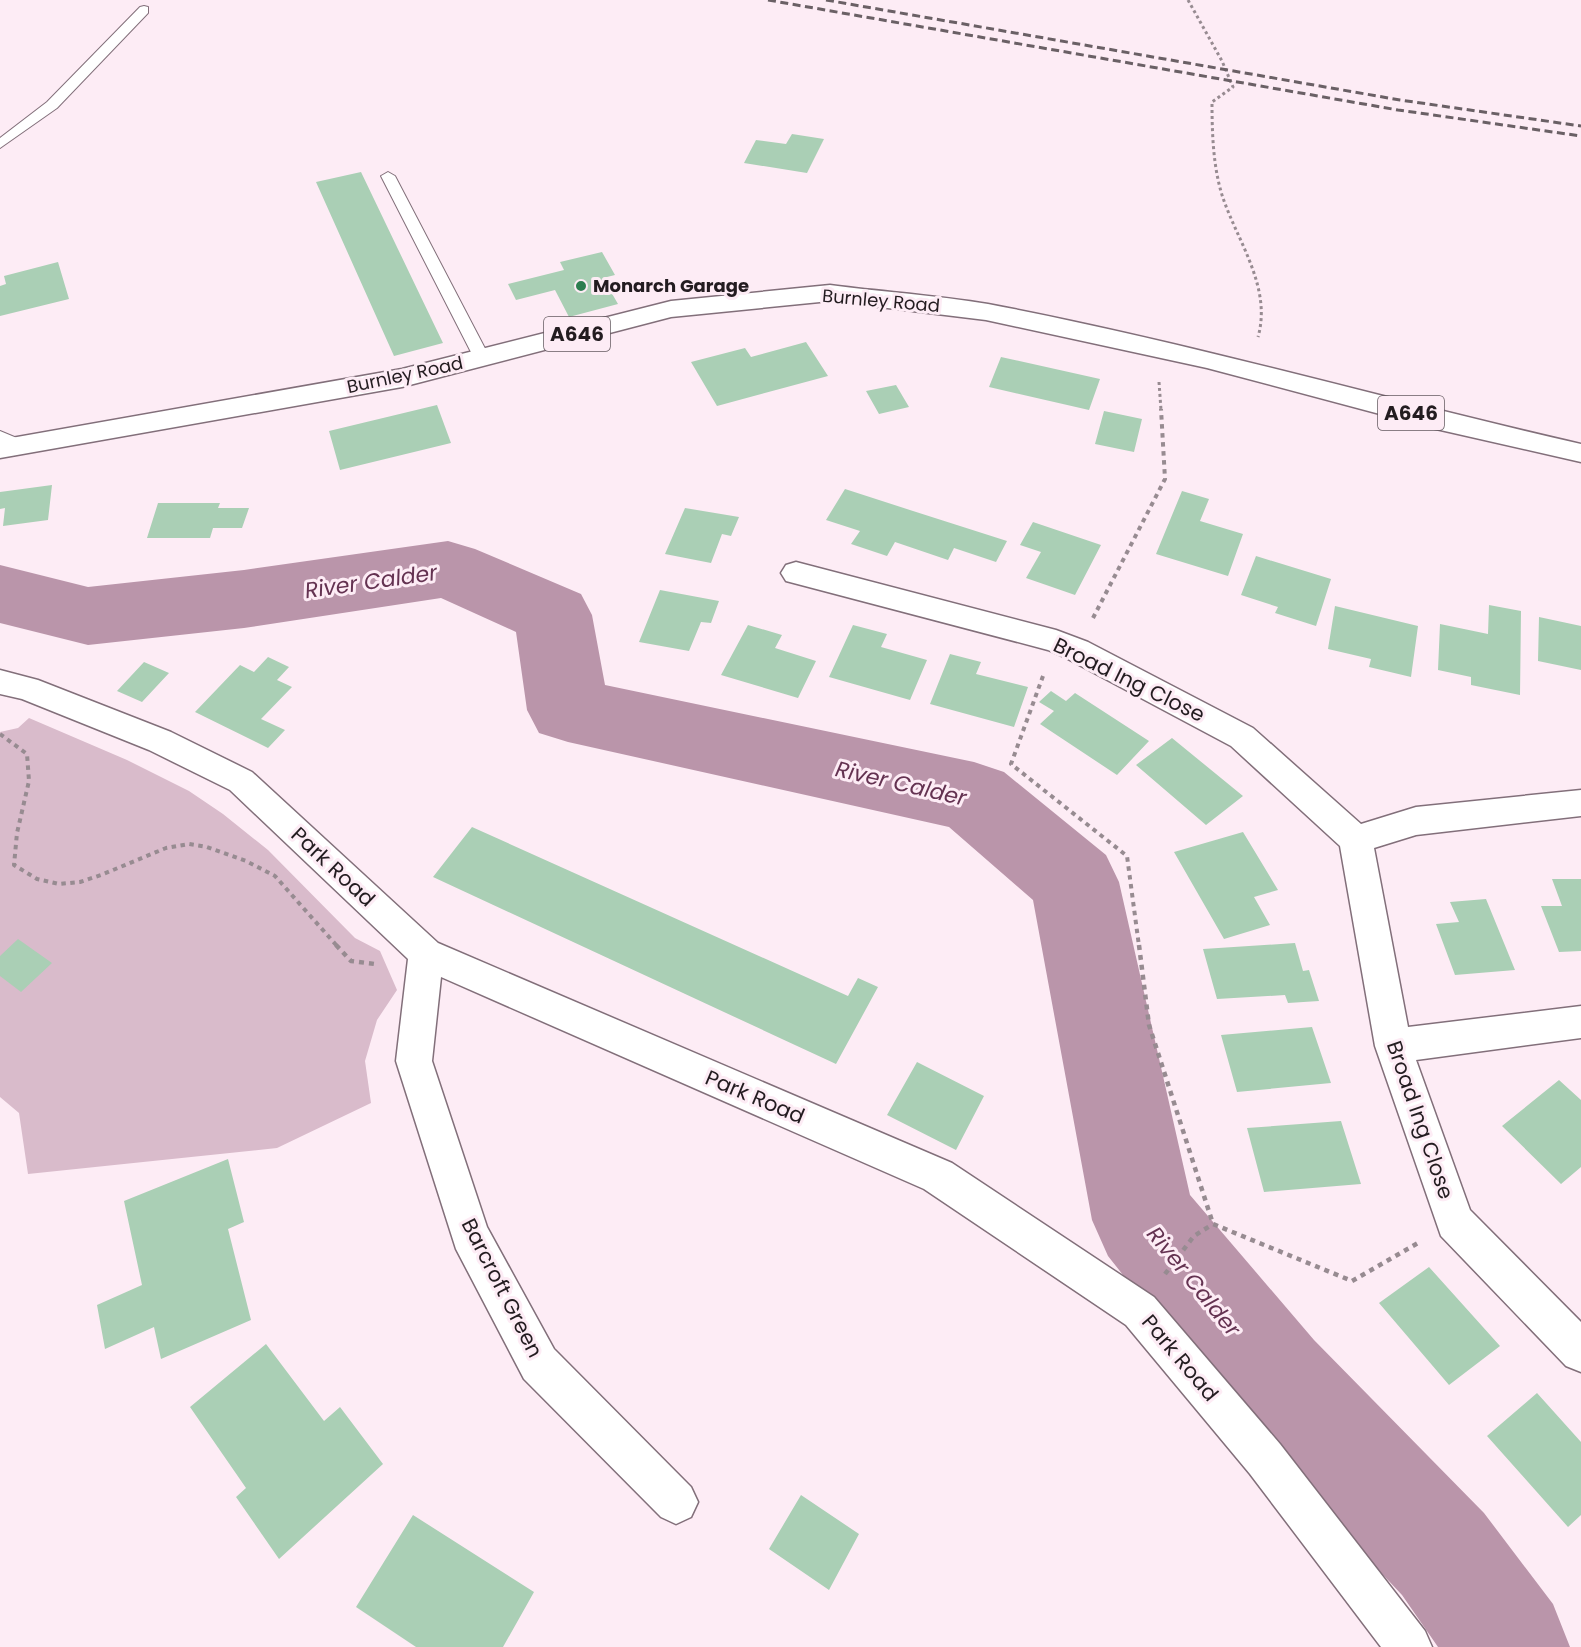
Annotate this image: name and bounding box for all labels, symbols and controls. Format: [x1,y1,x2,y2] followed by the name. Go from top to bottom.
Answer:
[593,273,749,298] place label: Monarch Garage
[574,279,588,293] marker: Monarch Garage
[821,283,941,318] street label: Burnley Road
[544,317,610,351] road number: A646
[345,350,465,399] street label: Burnley Road
[1378,396,1444,430] road number: A646
[303,557,440,606] water label: River Calder
[1049,630,1210,729] street label: Broad Ing Close
[832,753,970,814] water label: River Calder
[285,820,382,913] street label: Park Road
[1380,1037,1461,1203] street label: Broad Ing Close
[701,1063,809,1130] street label: Park Road
[455,1213,550,1362] street label: Barcroft Green
[1140,1220,1248,1344] water label: River Calder
[1135,1308,1225,1407] street label: Park Road

